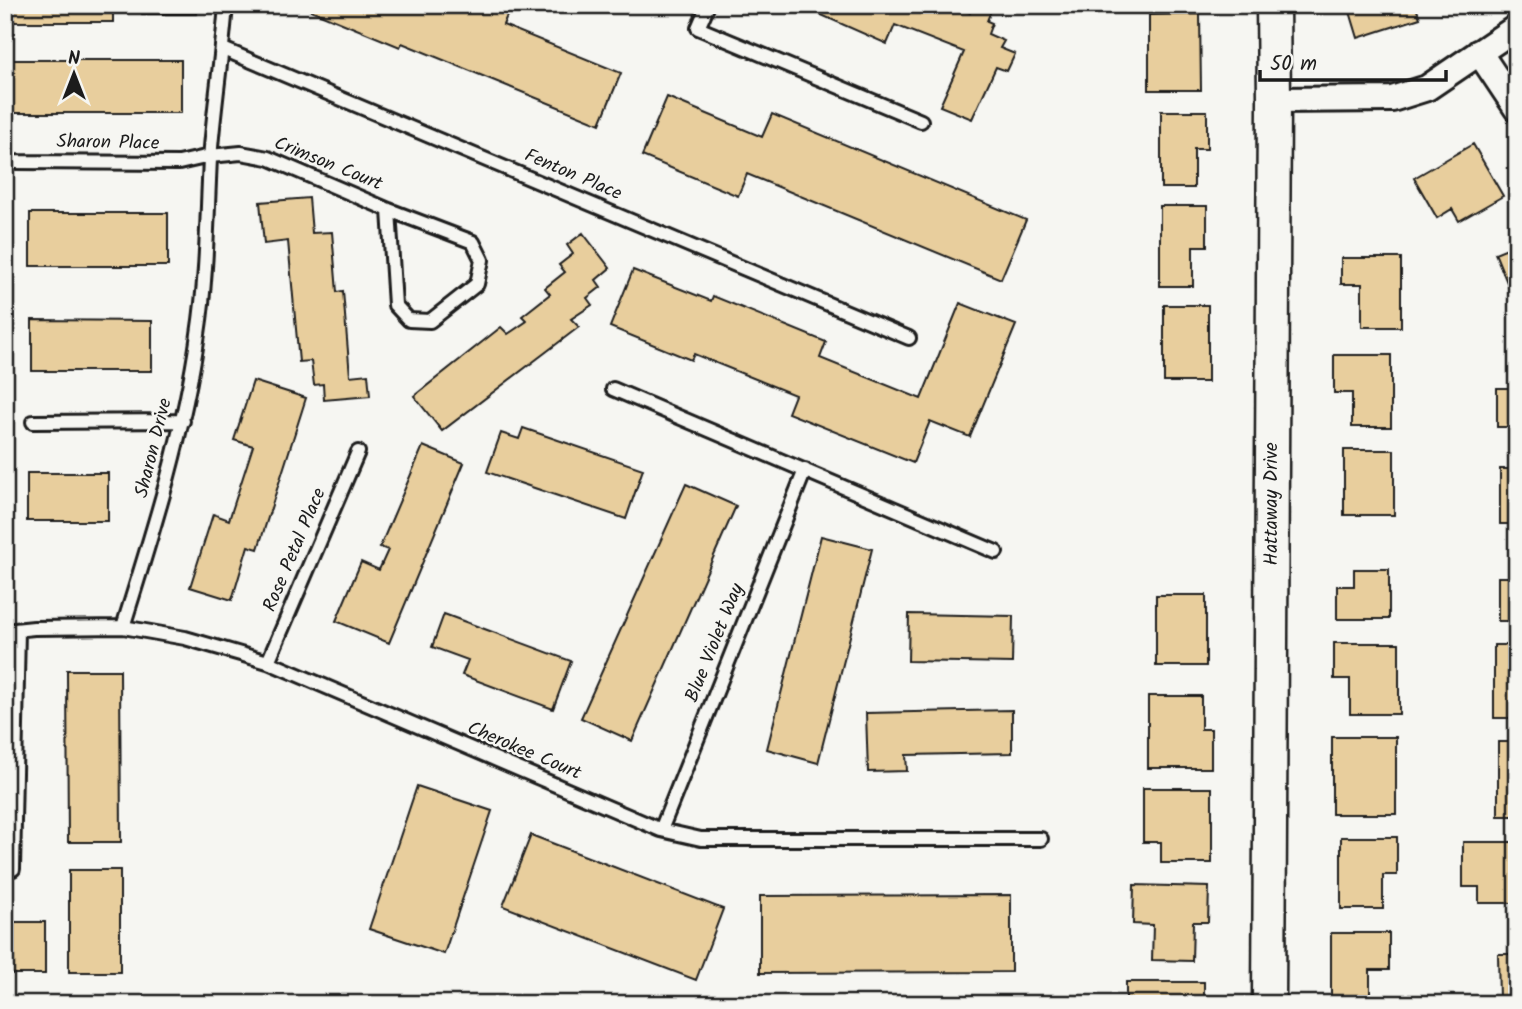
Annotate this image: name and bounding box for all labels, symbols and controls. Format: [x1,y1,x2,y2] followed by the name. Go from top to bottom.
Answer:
[38,38,108,108] north arrow
[1260,38,1445,82] scale bar
[68,44,80,74] text: N
[1270,48,1317,81] text: 50 m
[56,127,160,159] street label: Sharon Place
[269,129,387,200] street label: Crimson Court
[520,141,627,209] street label: Fenton Place
[127,395,181,501] street label: Sharon Drive
[1257,442,1287,566] street label: Hattaway Drive
[255,483,335,617] street label: Rose Petal Place
[677,578,753,707] street label: Blue Violet Way
[462,713,586,789] street label: Cherokee Court

